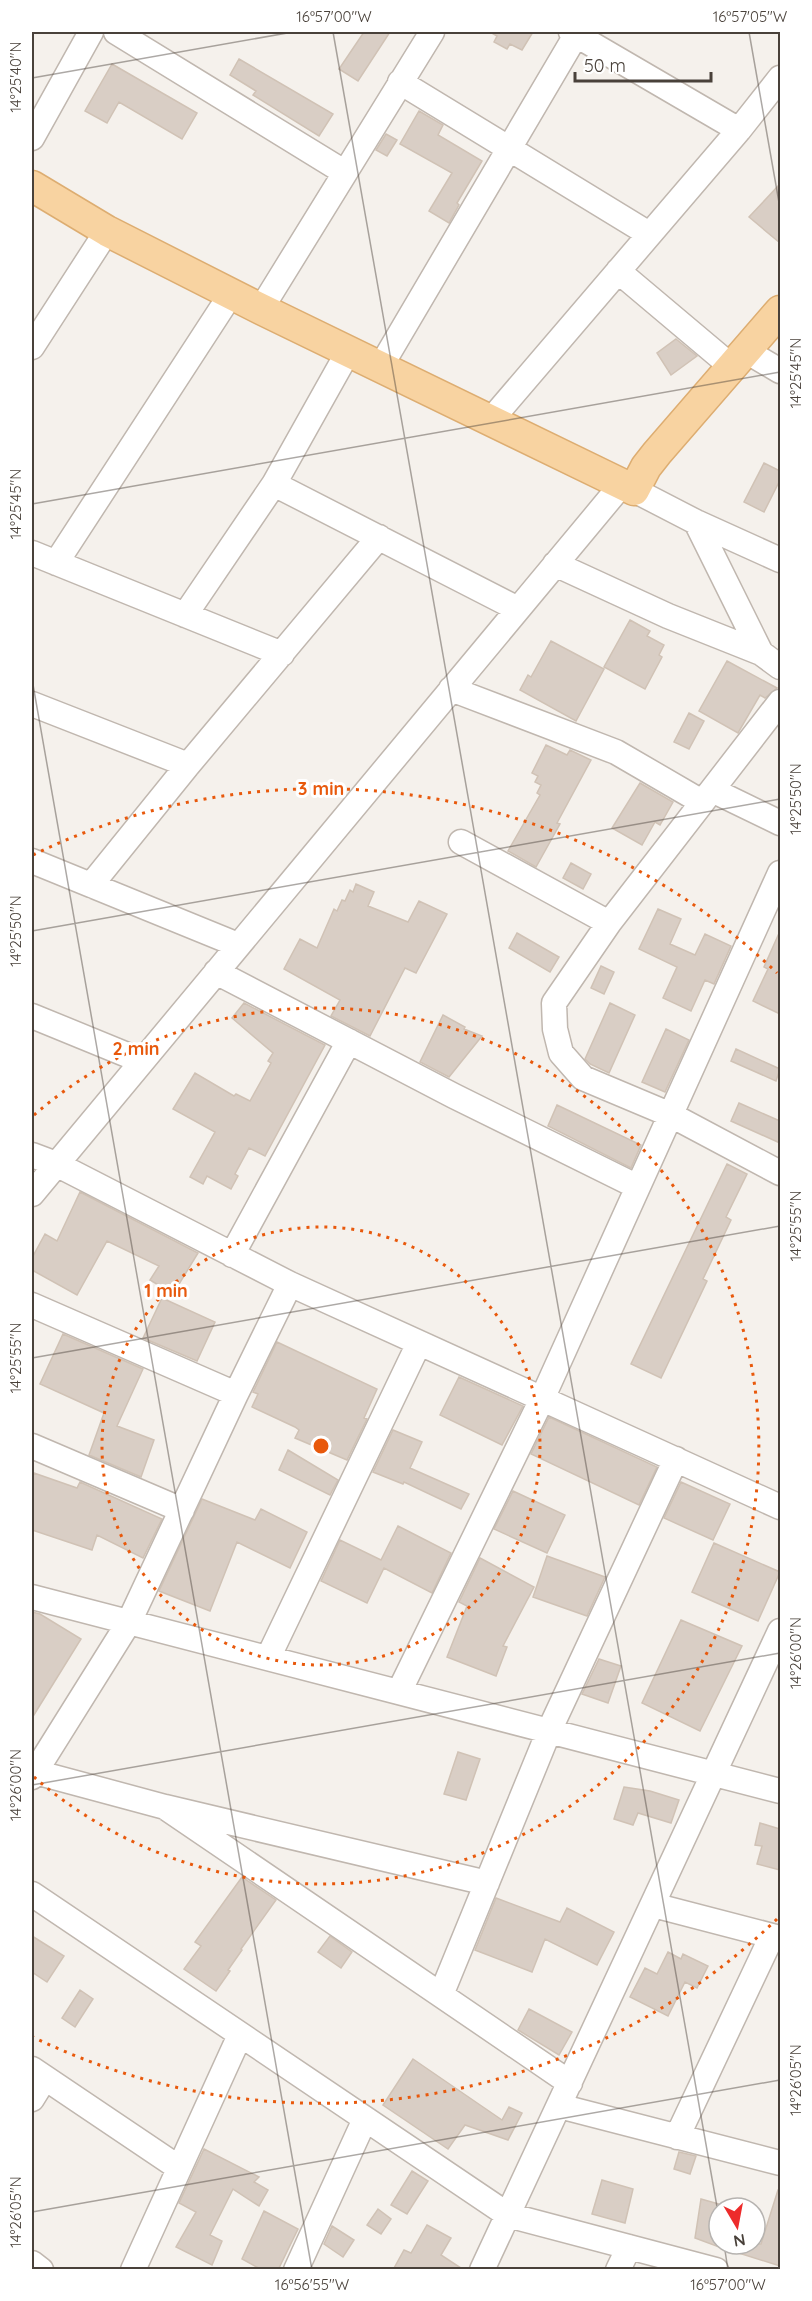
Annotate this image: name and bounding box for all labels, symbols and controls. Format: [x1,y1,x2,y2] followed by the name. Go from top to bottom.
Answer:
[296,7,372,26] text: 16°57'00"W
[713,7,788,26] text: 16°57'05"W
[6,41,25,113] text: 14°25'40"N
[575,45,712,83] scale bar
[584,54,626,77] text: 50 m
[786,338,805,408] text: 14°25'45"N
[6,469,25,539] text: 14°25'45"N
[786,763,805,835] text: 14°25'50"N
[298,777,344,800] text: 3 min
[6,895,25,967] text: 14°25'50"N
[113,1037,159,1060] text: 2 min
[786,1191,805,1261] text: 14°25'55"N
[144,1279,188,1302] text: 1 min
[6,1323,25,1393] text: 14°25'55"N
[311,1436,331,1456] centre of rings
[786,1617,805,1689] text: 14°26'00"N
[6,1749,25,1821] text: 14°26'00"N
[786,2044,805,2116] text: 14°26'05"N
[6,2176,25,2248] text: 14°26'05"N
[707,2196,767,2256] north arrow
[732,2230,747,2252] text: N
[275,2275,350,2294] text: 16°56'55"W
[690,2275,766,2294] text: 16°57'00"W

